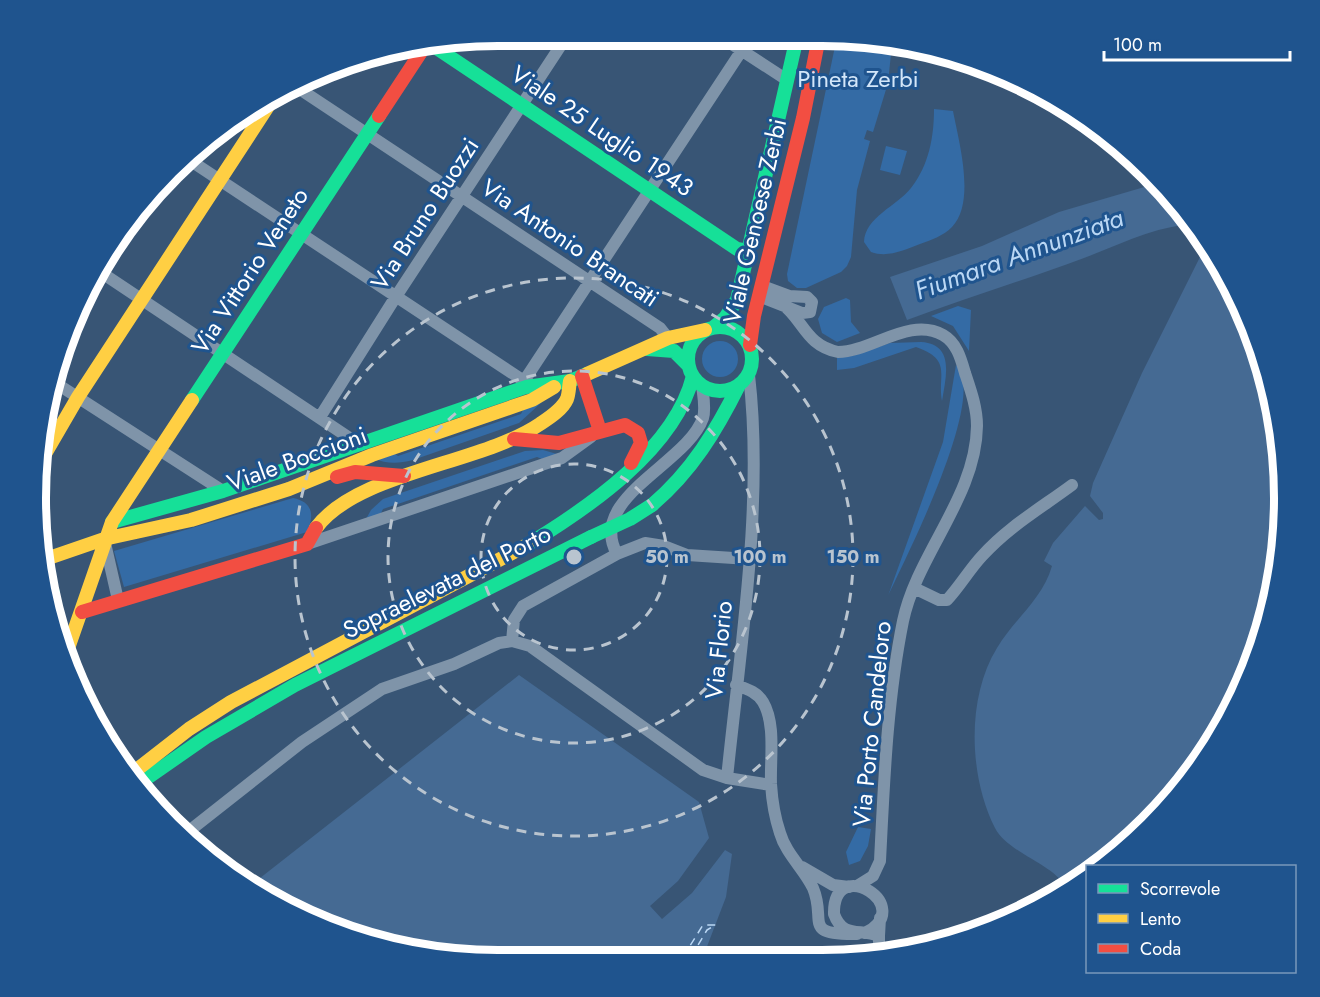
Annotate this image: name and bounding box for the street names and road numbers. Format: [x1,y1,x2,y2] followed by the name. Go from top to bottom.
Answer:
[504,56,701,205] street label: Viale 25 Luglio 1943
[714,115,795,327] street label: Viale Genoese Zerbi
[362,131,487,297] street label: Via Bruno Buozzi
[474,170,666,315] street label: Via Antonio Brancati
[183,181,317,361] street label: Via Vittorio Veneto
[222,417,372,500] street label: Viale Boccioni
[337,516,557,647] street label: Sopraelevata del Porto
[696,599,741,701] street label: Via Florio
[843,619,900,829] street label: Via Porto Candeloro

